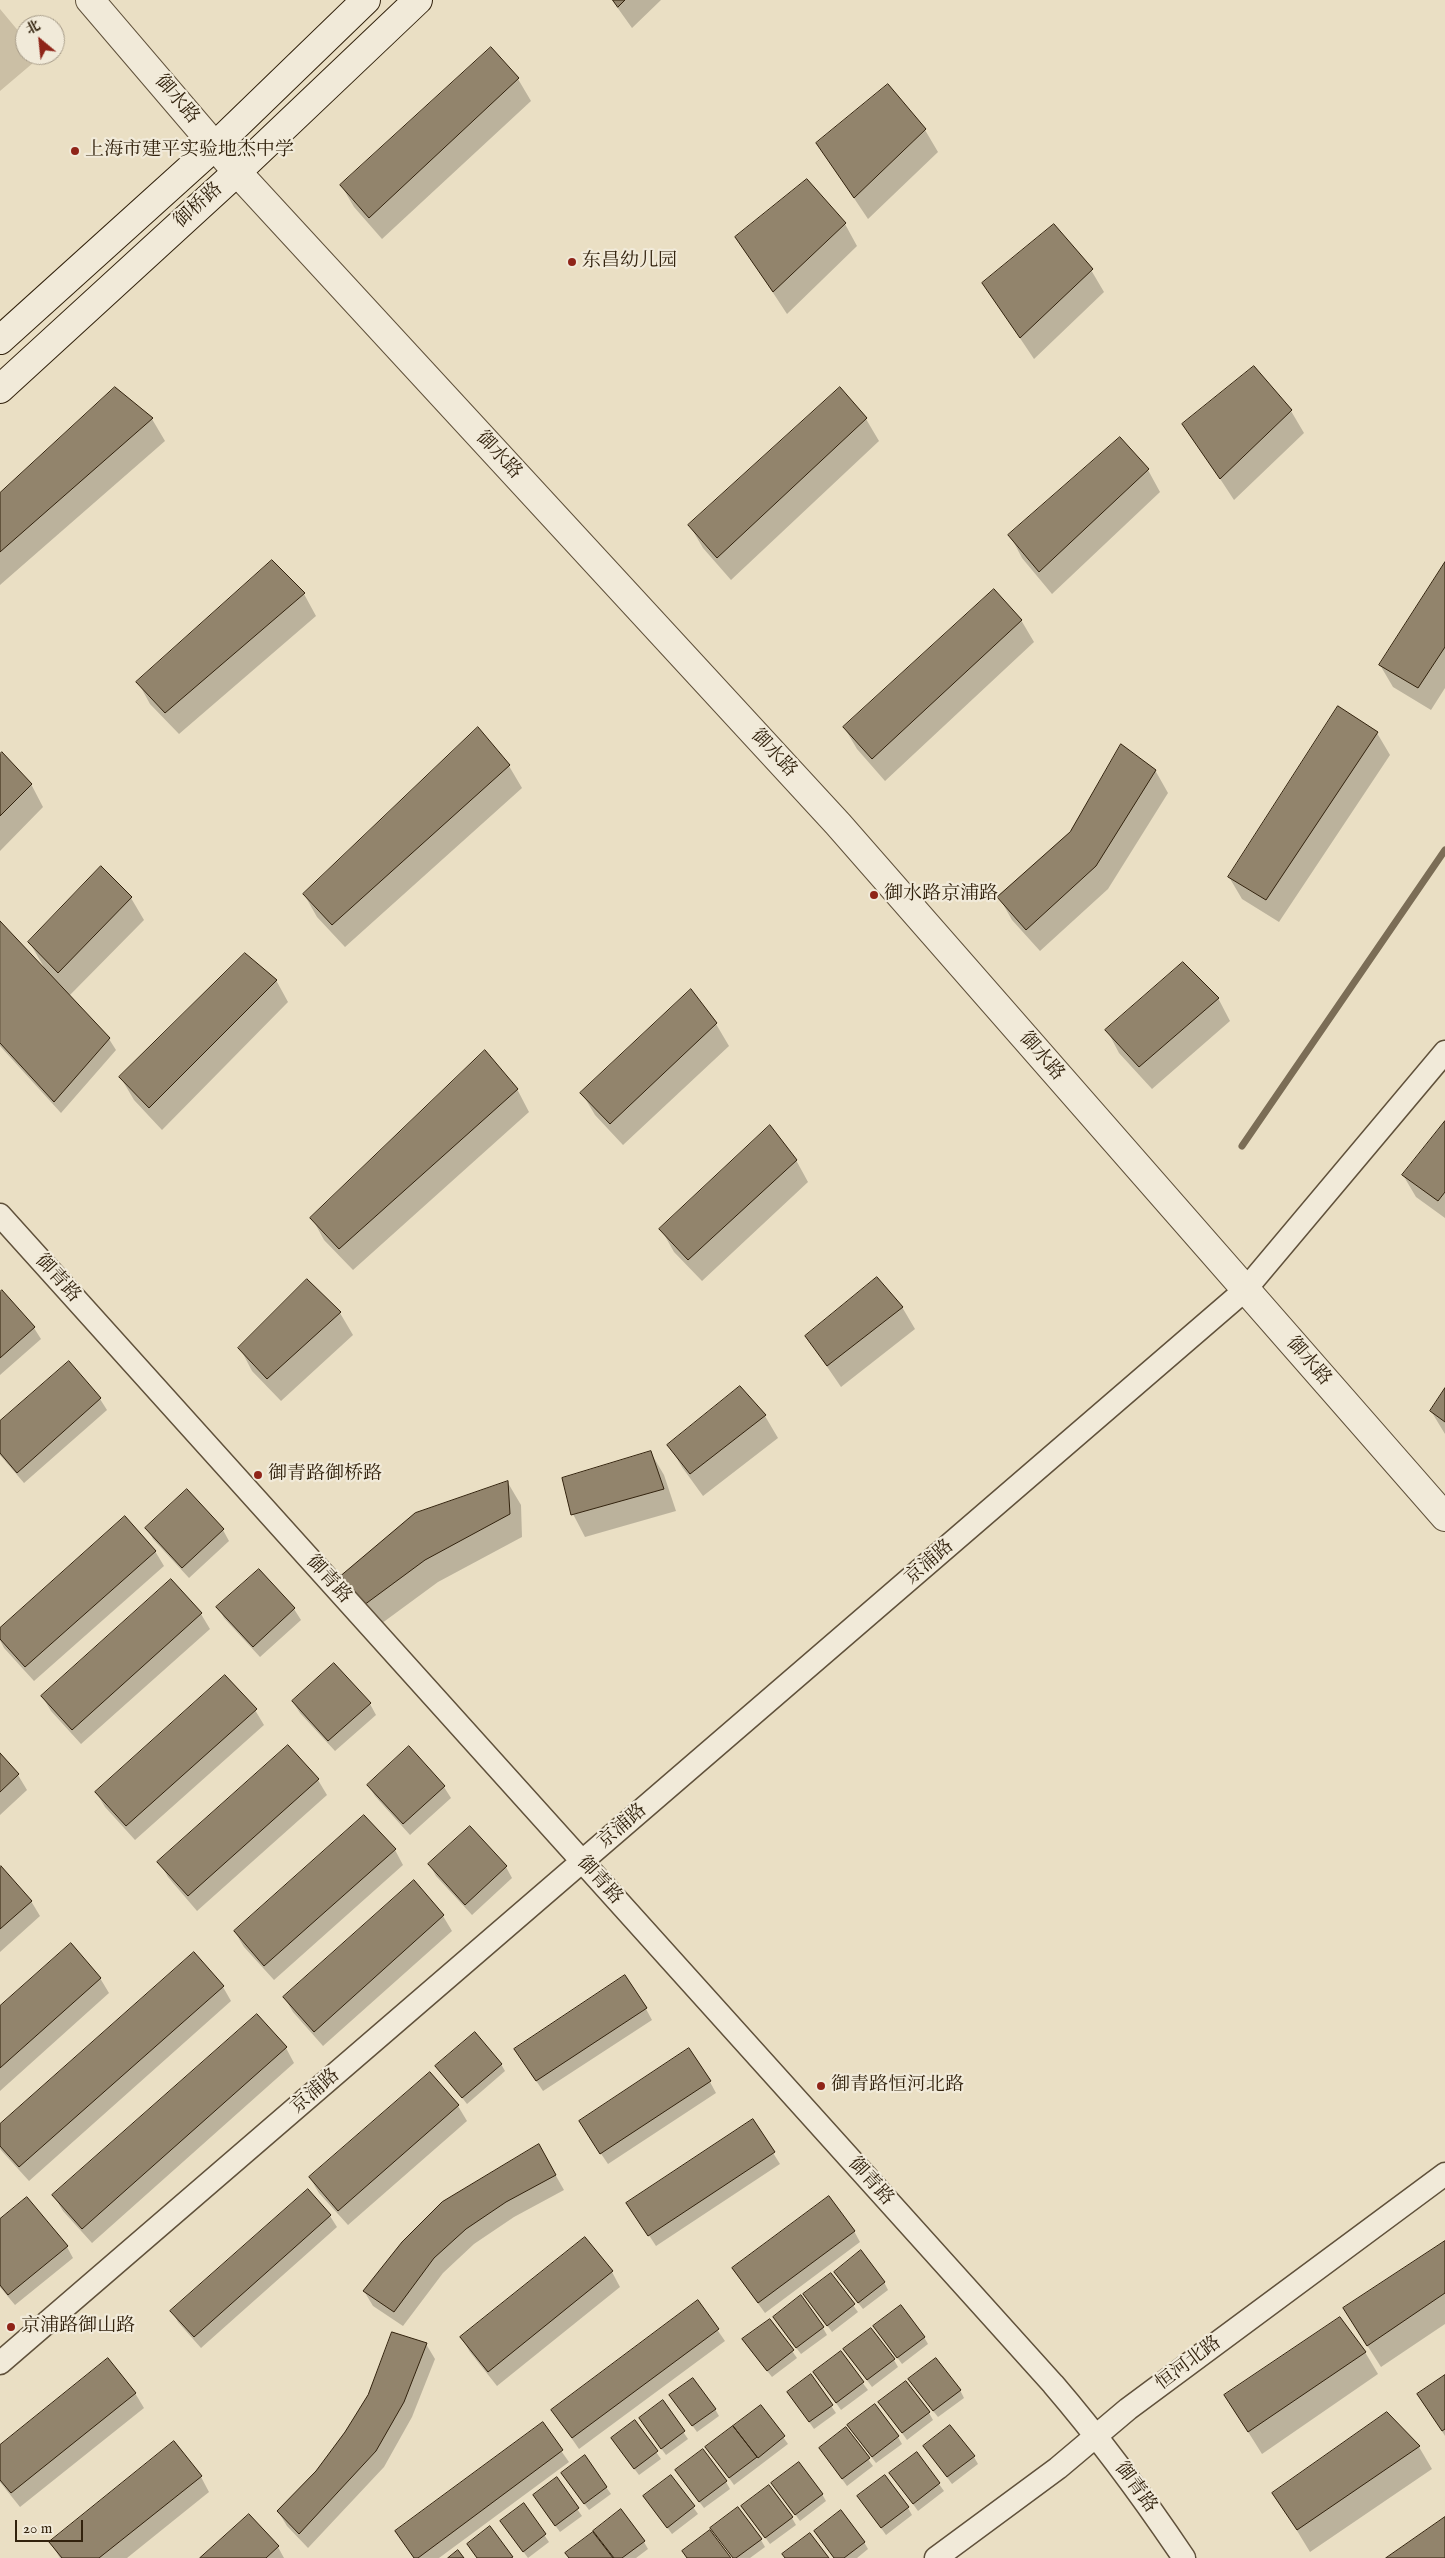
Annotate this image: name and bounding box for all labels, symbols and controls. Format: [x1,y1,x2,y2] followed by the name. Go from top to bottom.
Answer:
[15,15,65,65] north arrow
[23,16,44,39] text: 北
[149,71,203,129] street label: 御水路
[85,140,294,162] place label: 上海市建平实验地杰中学
[69,145,81,157] marker: 上海市建平实验地杰中学
[170,178,228,234] street label: 御桥路
[582,251,677,273] place label: 东昌幼儿园
[566,256,578,268] marker: 东昌幼儿园
[470,427,526,485] street label: 御水路
[745,725,801,783] street label: 御水路
[884,884,998,906] place label: 御水路京浦路
[868,889,880,901] marker: 御水路京浦路
[1014,1028,1068,1086] street label: 御水路
[29,1250,85,1308] street label: 御青路
[1281,1333,1335,1391] street label: 御水路
[268,1464,382,1486] place label: 御青路御桥路
[252,1469,264,1481] marker: 御青路御桥路
[901,1536,959,1590] street label: 京浦路
[300,1551,356,1609] street label: 御青路
[594,1800,652,1854] street label: 京浦路
[571,1852,627,1910] street label: 御青路
[287,2065,345,2119] street label: 京浦路
[831,2075,964,2097] place label: 御青路恒河北路
[815,2080,827,2092] marker: 御青路恒河北路
[842,2153,898,2211] street label: 御青路
[21,2316,135,2338] place label: 京浦路御山路
[5,2321,17,2333] marker: 京浦路御山路
[1152,2332,1226,2396] street label: 恒河北路
[1109,2458,1161,2518] street label: 御青路
[18,2510,85,2542] scale bar
[23,2519,52,2538] text: 20 m

